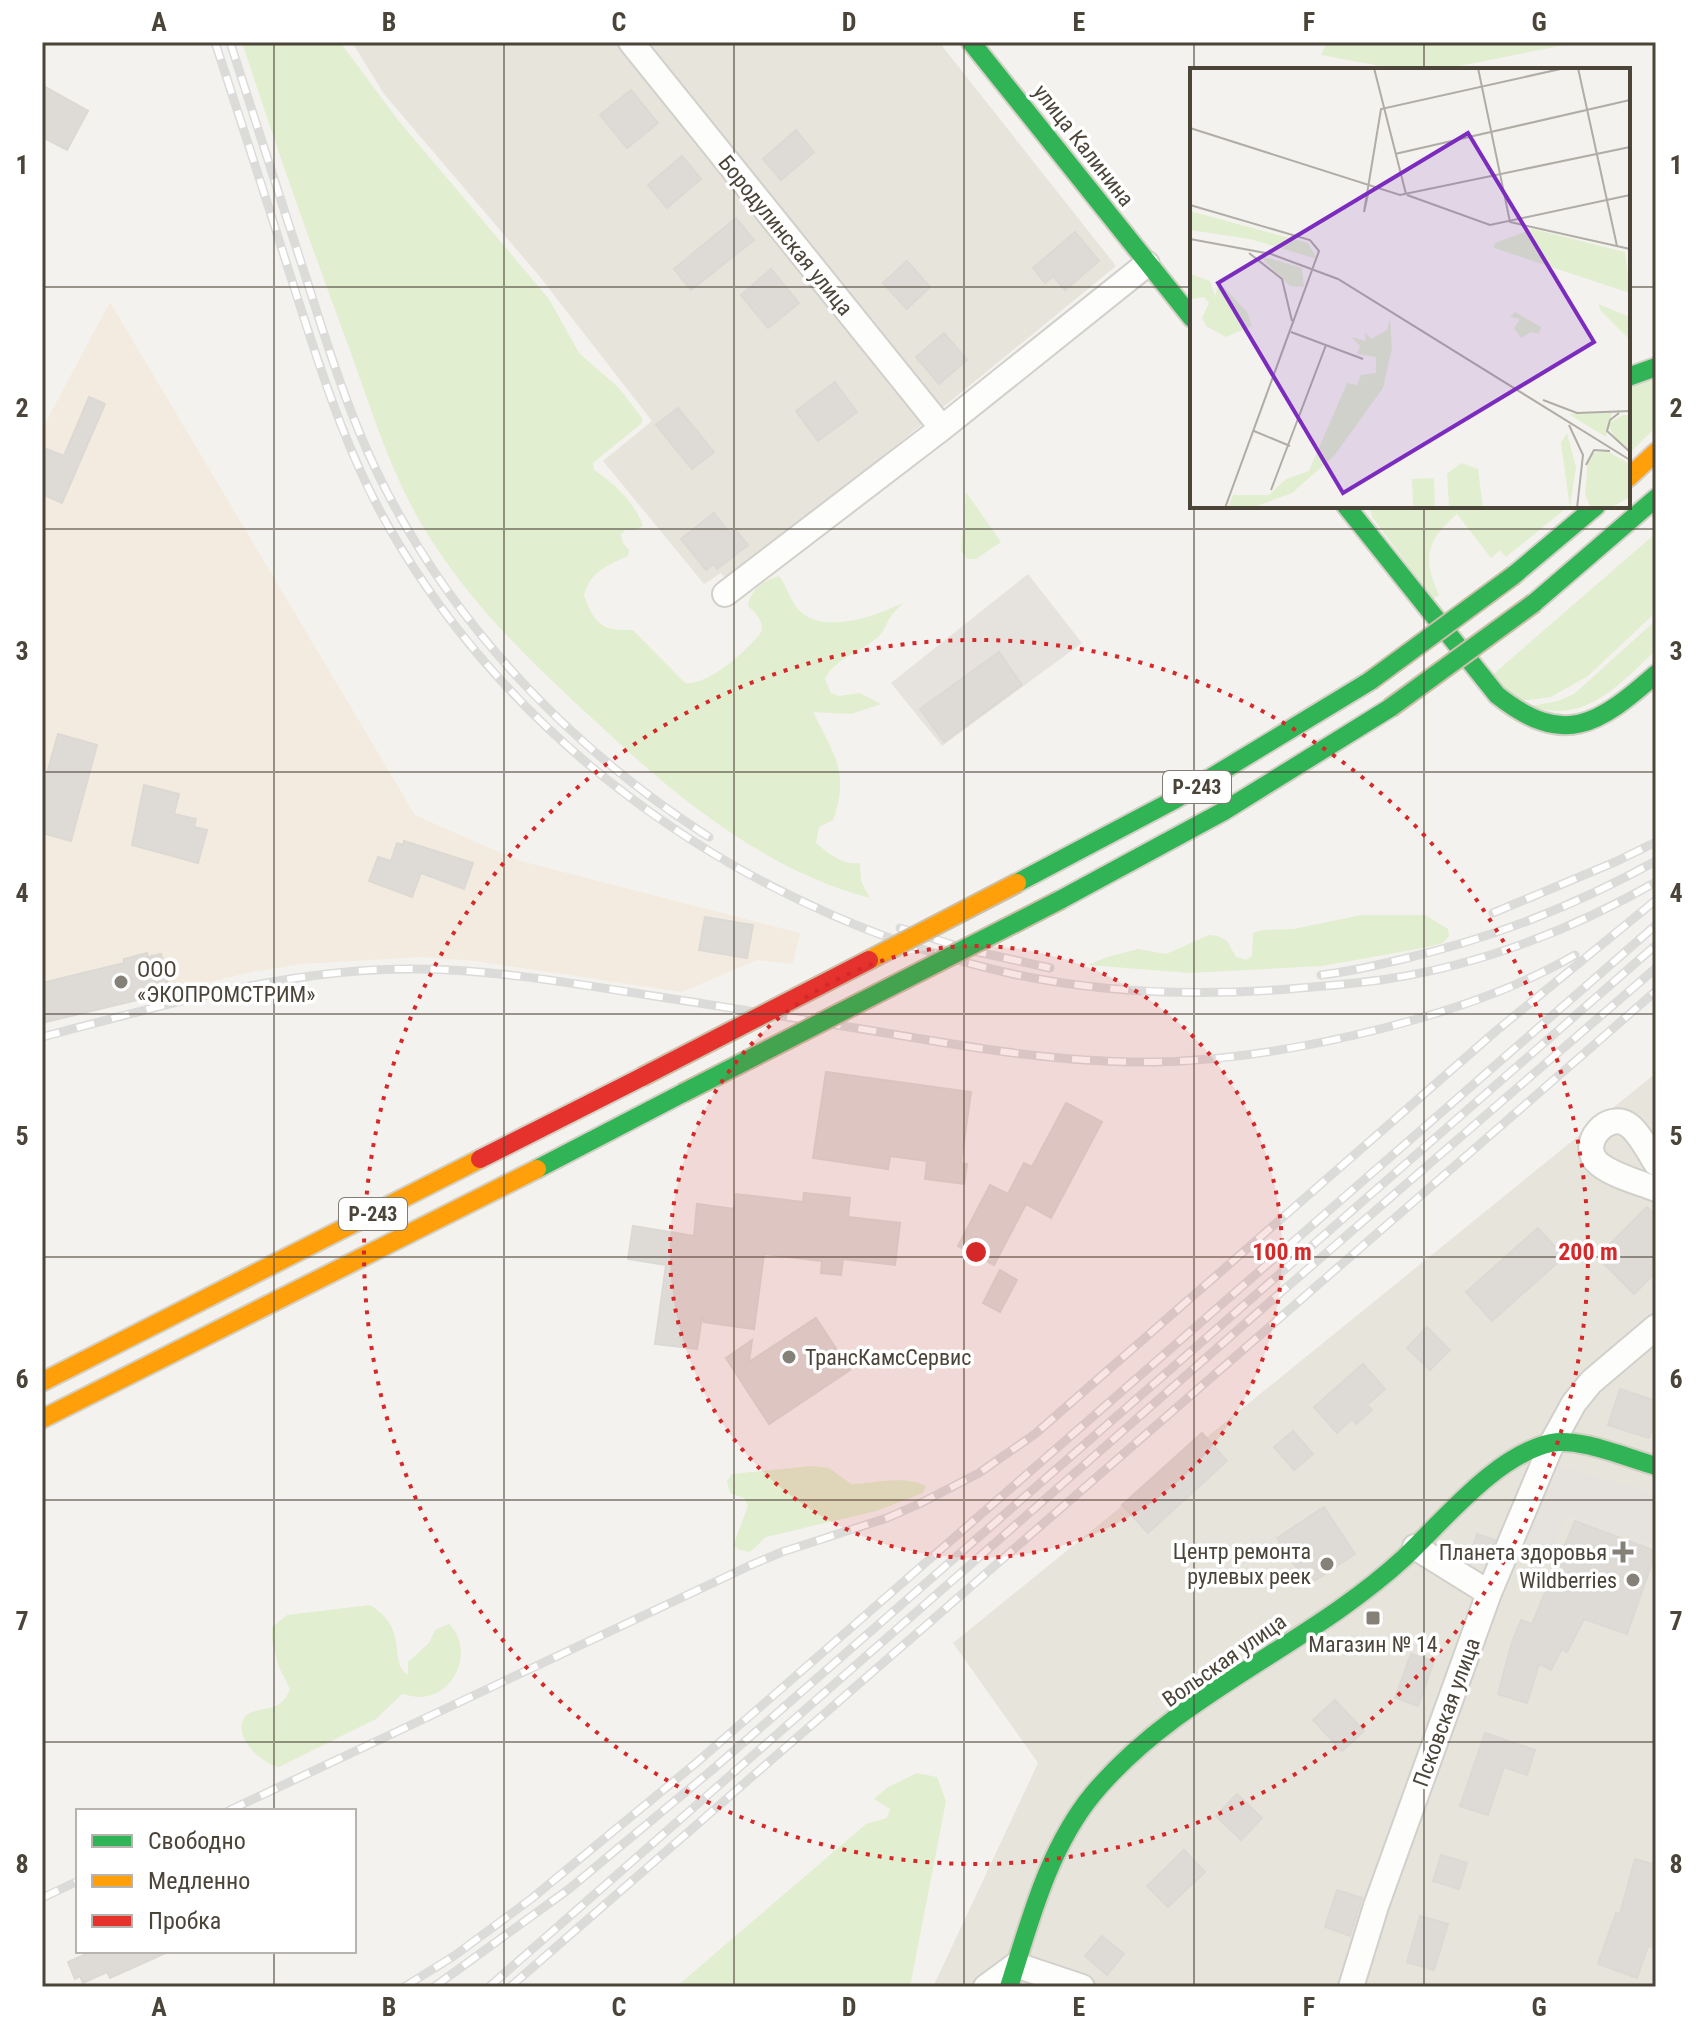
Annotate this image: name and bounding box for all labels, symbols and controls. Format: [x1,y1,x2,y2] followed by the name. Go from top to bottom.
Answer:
[151,7,167,37] text: A
[382,7,396,37] text: B
[612,7,627,37] text: C
[842,7,856,37] text: D
[1073,7,1086,37] text: E
[1303,7,1315,37] text: F
[1531,7,1547,37] text: G
[1190,68,1630,508] inset map
[1028,79,1139,211] street label: улица Калинина
[15,150,29,180] text: 1
[713,150,858,320] street label: Бородулинская улица
[1669,150,1683,180] text: 1
[15,393,29,423] text: 2
[1669,393,1683,423] text: 2
[15,636,29,666] text: 3
[1669,636,1683,666] text: 3
[1163,771,1231,803] road number: Р-243
[15,878,29,908] text: 4
[1669,878,1683,908] text: 4
[137,957,315,1007] place label: ООО «ЭКОПРОМСТРИМ»
[112,973,130,991] marker: ООО «ЭКОПРОМСТРИМ»
[15,1121,29,1151] text: 5
[1669,1121,1683,1151] text: 5
[339,1198,407,1230] road number: Р-243
[962,1238,990,1266] centre of rings
[1252,1238,1312,1266] text: 100 m
[1558,1238,1618,1266] text: 200 m
[805,1345,971,1370] place label: ТрансКамсСервис
[780,1348,798,1366] marker: ТрансКамсСервис
[15,1364,29,1394] text: 6
[1669,1364,1683,1394] text: 6
[1173,1539,1311,1589] place label: Центр ремонта рулевых реек
[1439,1540,1607,1565] place label: Планета здоровья
[1614,1543,1632,1561] marker: Планета здоровья
[1318,1555,1336,1573] marker: Центр ремонта рулевых реек
[1519,1568,1617,1593] place label: Wildberries
[1624,1571,1642,1589] marker: Wildberries
[15,1606,29,1636] text: 7
[1669,1606,1683,1636] text: 7
[1158,1609,1291,1712] street label: Вольская улица
[1364,1609,1382,1627] marker: Магазин № 14
[1308,1632,1438,1657] place label: Магазин № 14
[1408,1634,1485,1790] street label: Псковская улица
[76,1809,356,1953] legend
[148,1827,246,1855] text: Свободно
[15,1849,29,1879] text: 8
[1669,1849,1683,1879] text: 8
[148,1867,250,1895] text: Медленно
[148,1907,221,1935] text: Пробка
[151,1992,167,2022] text: A
[382,1992,396,2022] text: B
[612,1992,627,2022] text: C
[842,1992,856,2022] text: D
[1073,1992,1086,2022] text: E
[1303,1992,1315,2022] text: F
[1531,1992,1547,2022] text: G

